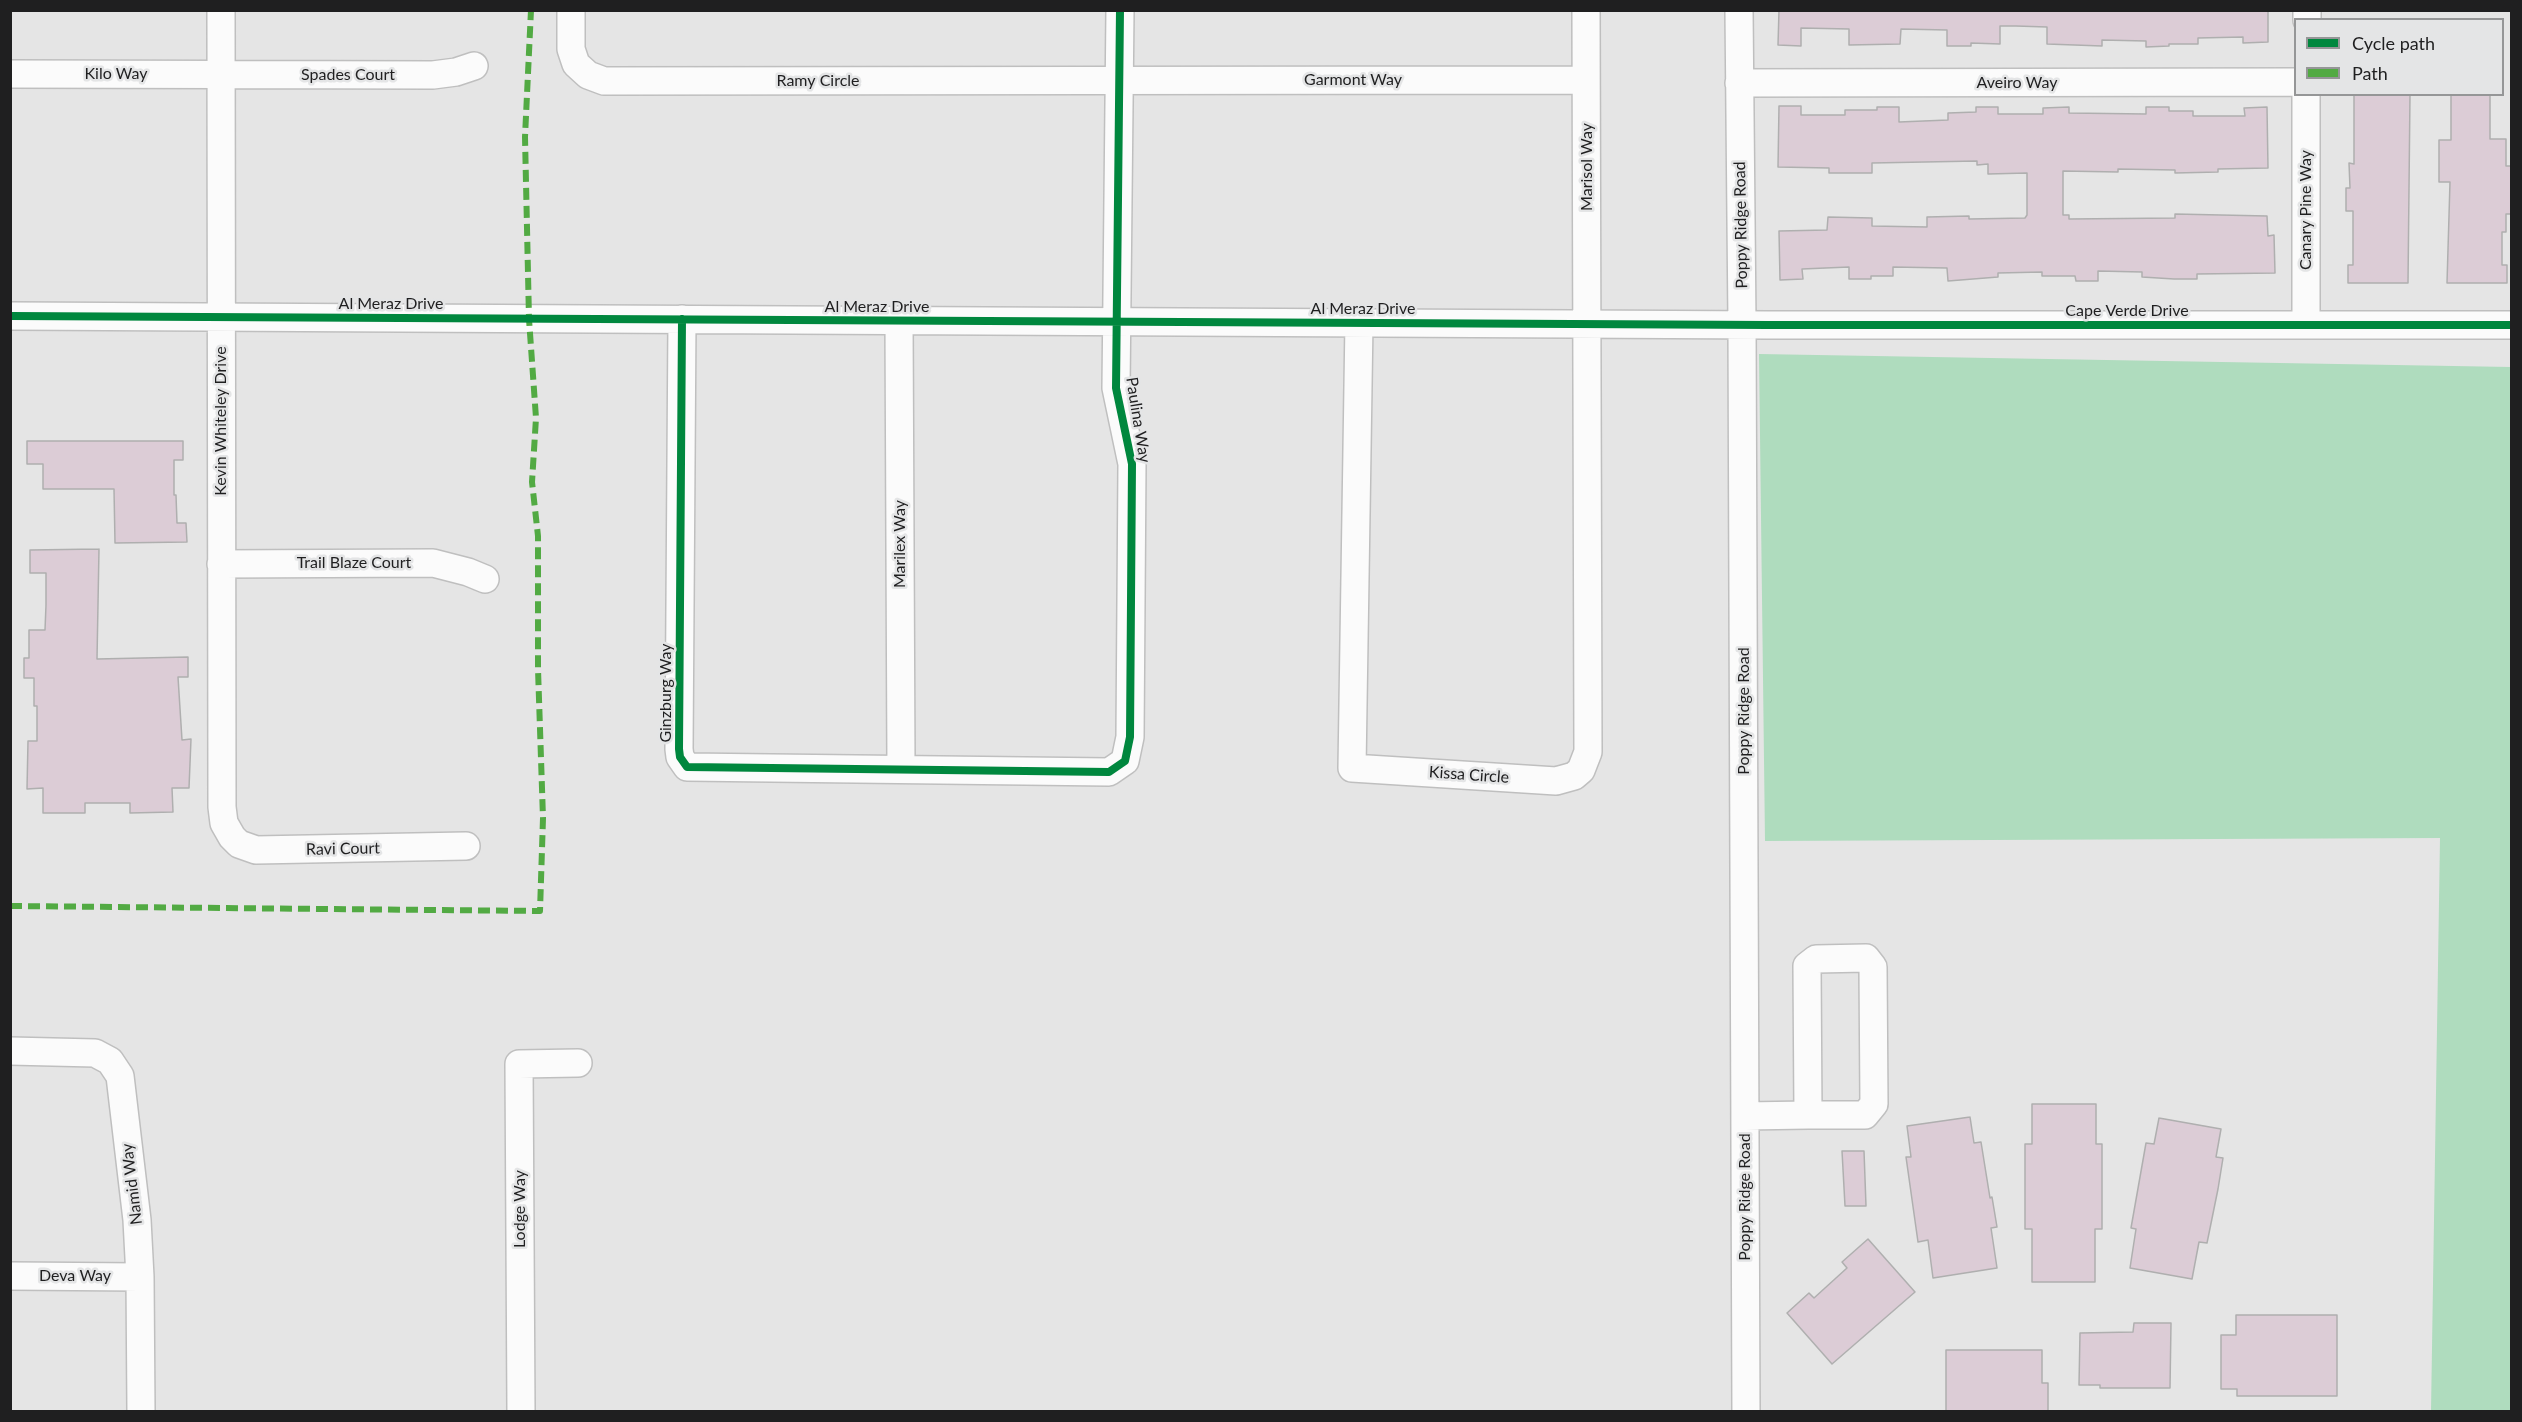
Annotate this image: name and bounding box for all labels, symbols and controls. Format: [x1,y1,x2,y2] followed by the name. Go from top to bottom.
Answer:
[2294,18,2504,96] legend
[2352,32,2435,54] text: Cycle path
[2352,62,2388,84] text: Path
[84,64,148,84] street label: Kilo Way
[301,65,395,85] street label: Spades Court
[1304,70,1402,90] street label: Garmont Way
[776,71,860,91] street label: Ramy Circle
[1977,73,2057,93] street label: Aveiro Way
[1577,123,1597,211] street label: Marisol Way
[2296,150,2316,270] street label: Canary Pine Way
[1730,161,1752,289] street label: Poppy Ridge Road
[339,294,443,314] street label: Al Meraz Drive
[825,297,929,317] street label: Al Meraz Drive
[1311,299,1415,319] street label: Al Meraz Drive
[2065,301,2189,321] street label: Cape Verde Drive
[211,346,231,496] street label: Kevin Whiteley Drive
[1122,376,1154,464] street label: Paulina Way
[890,500,910,588] street label: Marilex Way
[297,553,411,573] street label: Trail Blaze Court
[656,643,676,743] street label: Ginzburg Way
[1734,647,1754,775] street label: Poppy Ridge Road
[1428,763,1510,787] street label: Kissa Circle
[306,839,380,859] street label: Ravi Court
[1735,1133,1755,1261] street label: Poppy Ridge Road
[117,1142,147,1226] street label: Namid Way
[510,1170,530,1248] street label: Lodge Way
[39,1266,111,1286] street label: Deva Way

